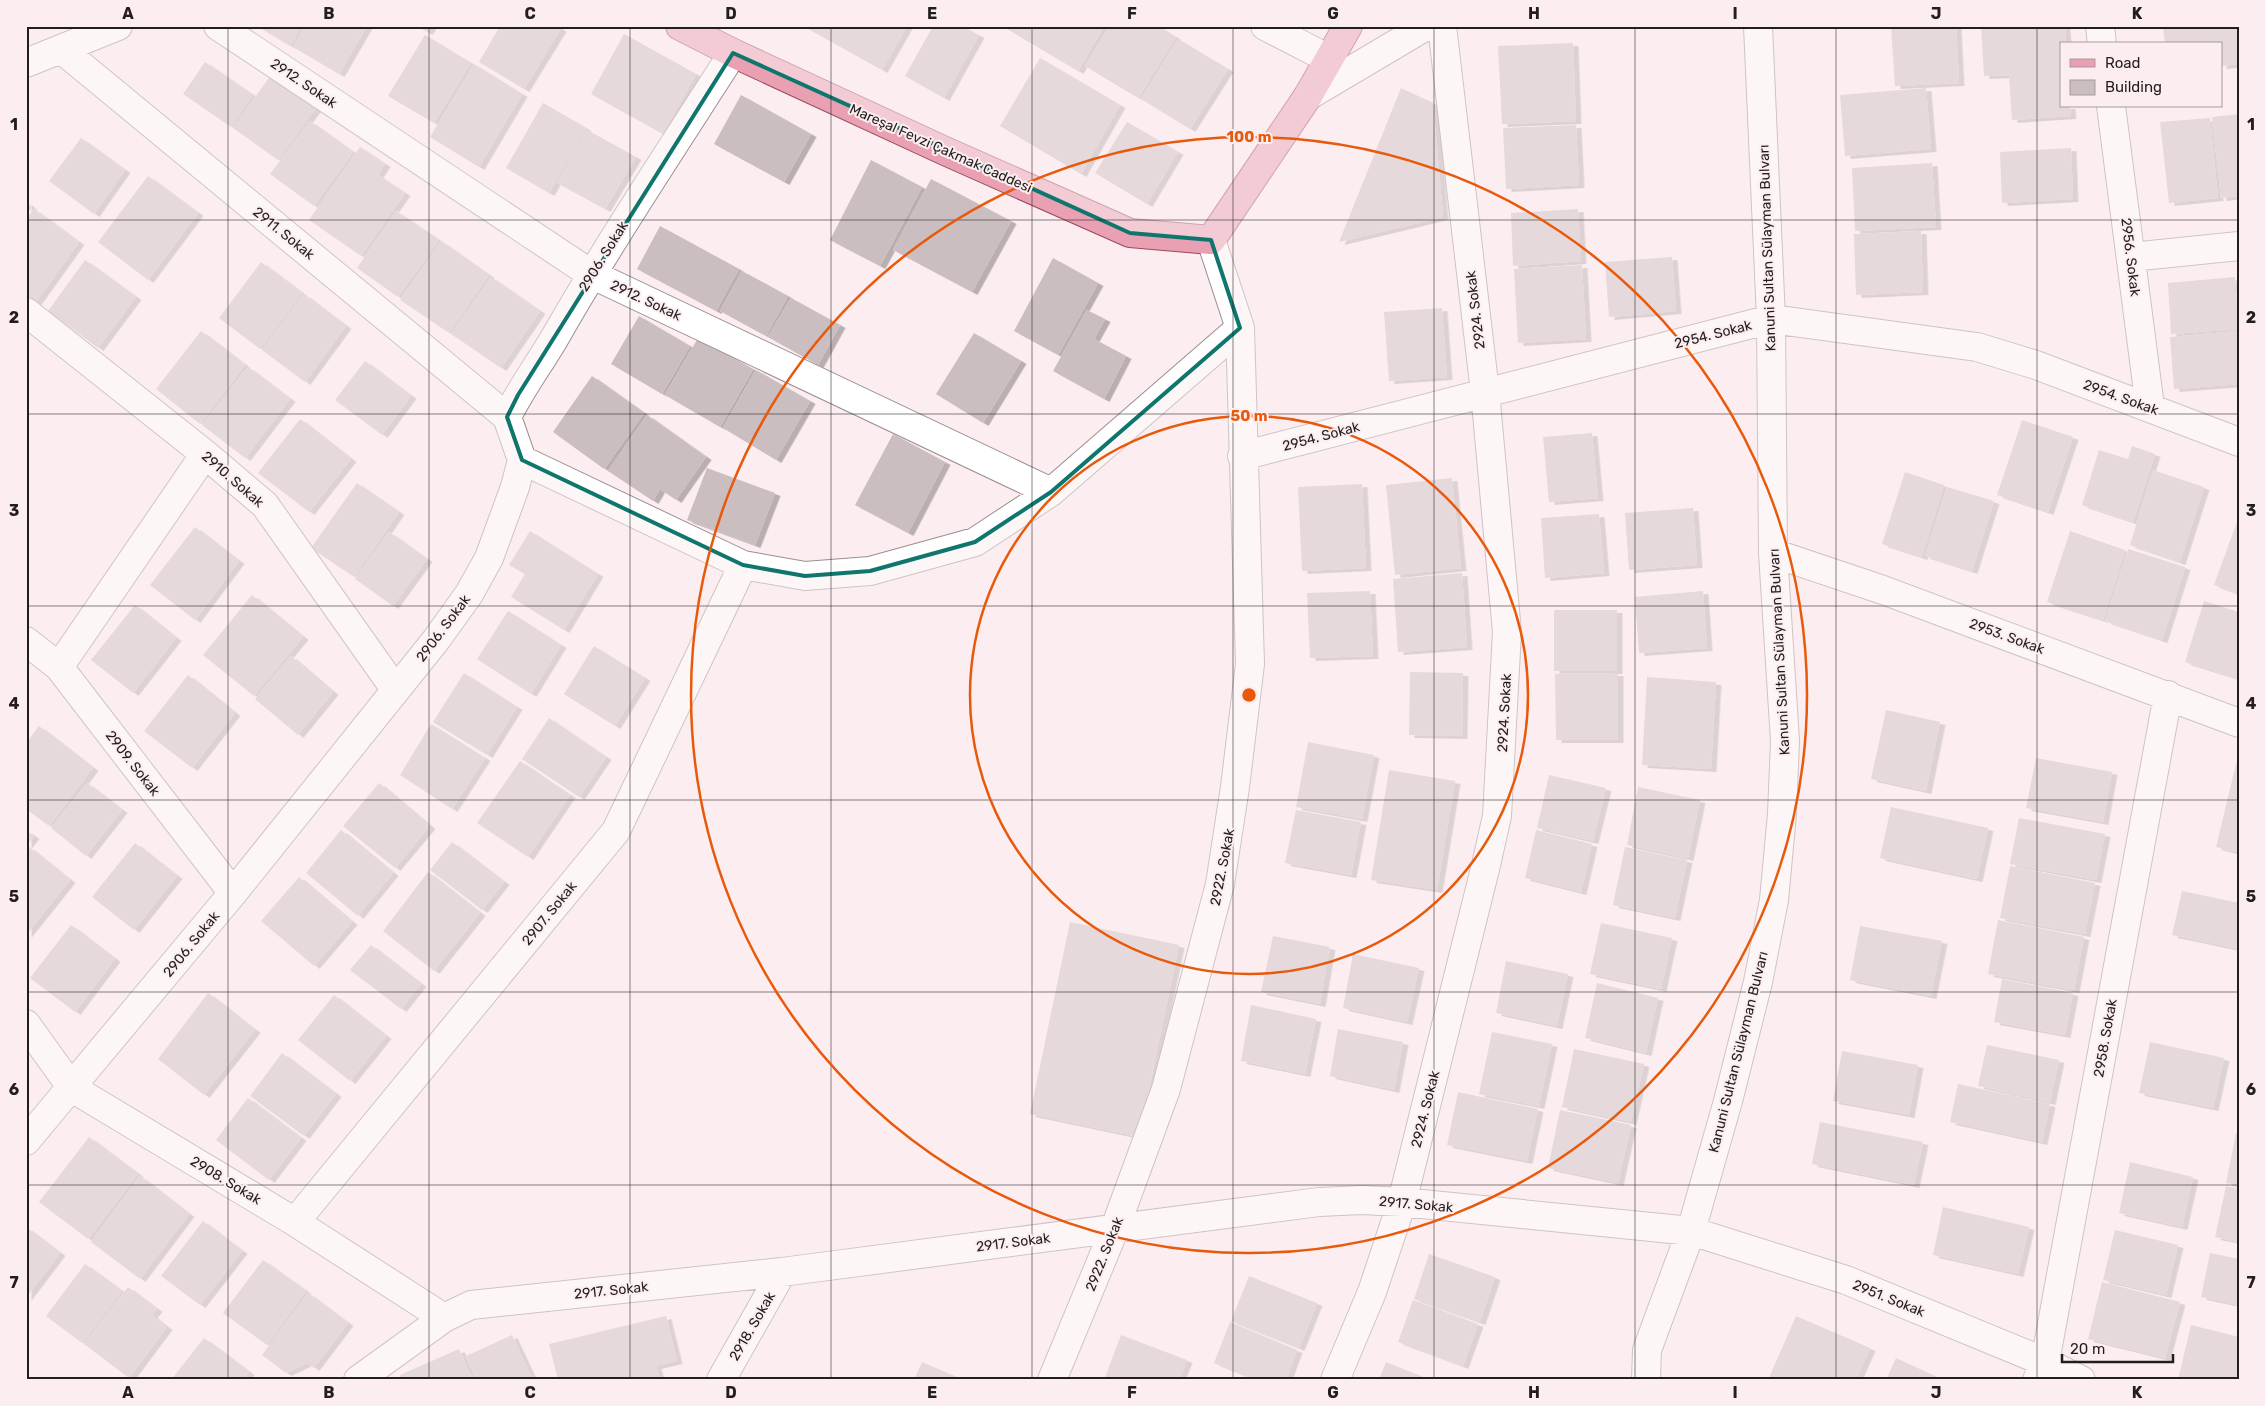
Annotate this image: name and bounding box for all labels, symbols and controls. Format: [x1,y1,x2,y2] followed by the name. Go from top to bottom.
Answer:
[122,4,134,23] text: A
[323,4,335,23] text: B
[524,4,536,23] text: C
[725,4,737,23] text: D
[927,4,937,23] text: E
[1127,4,1137,23] text: F
[1327,4,1339,23] text: G
[1528,4,1540,23] text: H
[1732,4,1738,23] text: I
[1931,4,1941,23] text: J
[2132,4,2143,23] text: K
[2060,42,2222,108] legend
[2105,54,2141,72] text: Road
[267,55,341,112] street label: 2912. Sokak
[2105,78,2162,96] text: Building
[847,100,1035,196] street label: Mareşal Fevzi Çakmak Caddesi
[10,115,18,134] text: 1
[2247,115,2255,134] text: 1
[1227,128,1271,146] text: 100 m
[1755,144,1780,352] street label: Kanuni Sultan Sülayman Bulvarı
[249,203,318,264] street label: 2911. Sokak
[575,217,632,295] street label: 2906. Sokak
[2117,217,2144,298] street label: 2956. Sokak
[1462,269,1489,350] street label: 2924. Sokak
[608,277,685,325] street label: 2912. Sokak
[9,308,19,327] text: 2
[2246,308,2256,327] text: 2
[1673,316,1754,352] street label: 2954. Sokak
[2081,376,2162,419] street label: 2954. Sokak
[1231,407,1267,425] text: 50 m
[1281,418,1362,455] street label: 2954. Sokak
[198,448,268,512] street label: 2910. Sokak
[9,501,19,520] text: 3
[2246,501,2256,520] text: 3
[1766,548,1793,756] street label: Kanuni Sultan Sülayman Bulvarı
[413,591,475,665] street label: 2906. Sokak
[1967,615,2048,658] street label: 2953. Sokak
[1494,672,1515,753] street label: 2924. Sokak
[1240,686,1258,704] centre of rings
[9,694,20,713] text: 4
[2246,694,2257,713] text: 4
[102,727,164,800] street label: 2909. Sokak
[1207,826,1238,907] street label: 2922. Sokak
[518,877,581,949] street label: 2907. Sokak
[9,887,19,906] text: 5
[2246,887,2256,906] text: 5
[160,907,224,981] street label: 2906. Sokak
[1705,950,1772,1155] street label: Kanuni Sultan Sülayman Bulvarı
[2090,997,2121,1079] street label: 2958. Sokak
[1408,1068,1443,1149] street label: 2924. Sokak
[9,1080,19,1099] text: 6
[2246,1080,2256,1099] text: 6
[187,1153,265,1209] street label: 2908. Sokak
[1378,1193,1455,1216] street label: 2917. Sokak
[1082,1214,1127,1294] street label: 2922. Sokak
[975,1229,1052,1255] street label: 2917. Sokak
[9,1273,19,1292] text: 7
[2246,1273,2256,1292] text: 7
[1850,1276,1928,1321] street label: 2951. Sokak
[573,1278,650,1303] street label: 2917. Sokak
[726,1288,779,1364] street label: 2918. Sokak
[2062,1331,2174,1363] scale bar
[2070,1340,2105,1358] text: 20 m
[122,1383,134,1402] text: A
[323,1383,335,1402] text: B
[524,1383,536,1402] text: C
[725,1383,737,1402] text: D
[927,1383,937,1402] text: E
[1127,1383,1137,1402] text: F
[1327,1383,1339,1402] text: G
[1528,1383,1540,1402] text: H
[1732,1383,1738,1402] text: I
[1931,1383,1941,1402] text: J
[2132,1383,2143,1402] text: K

